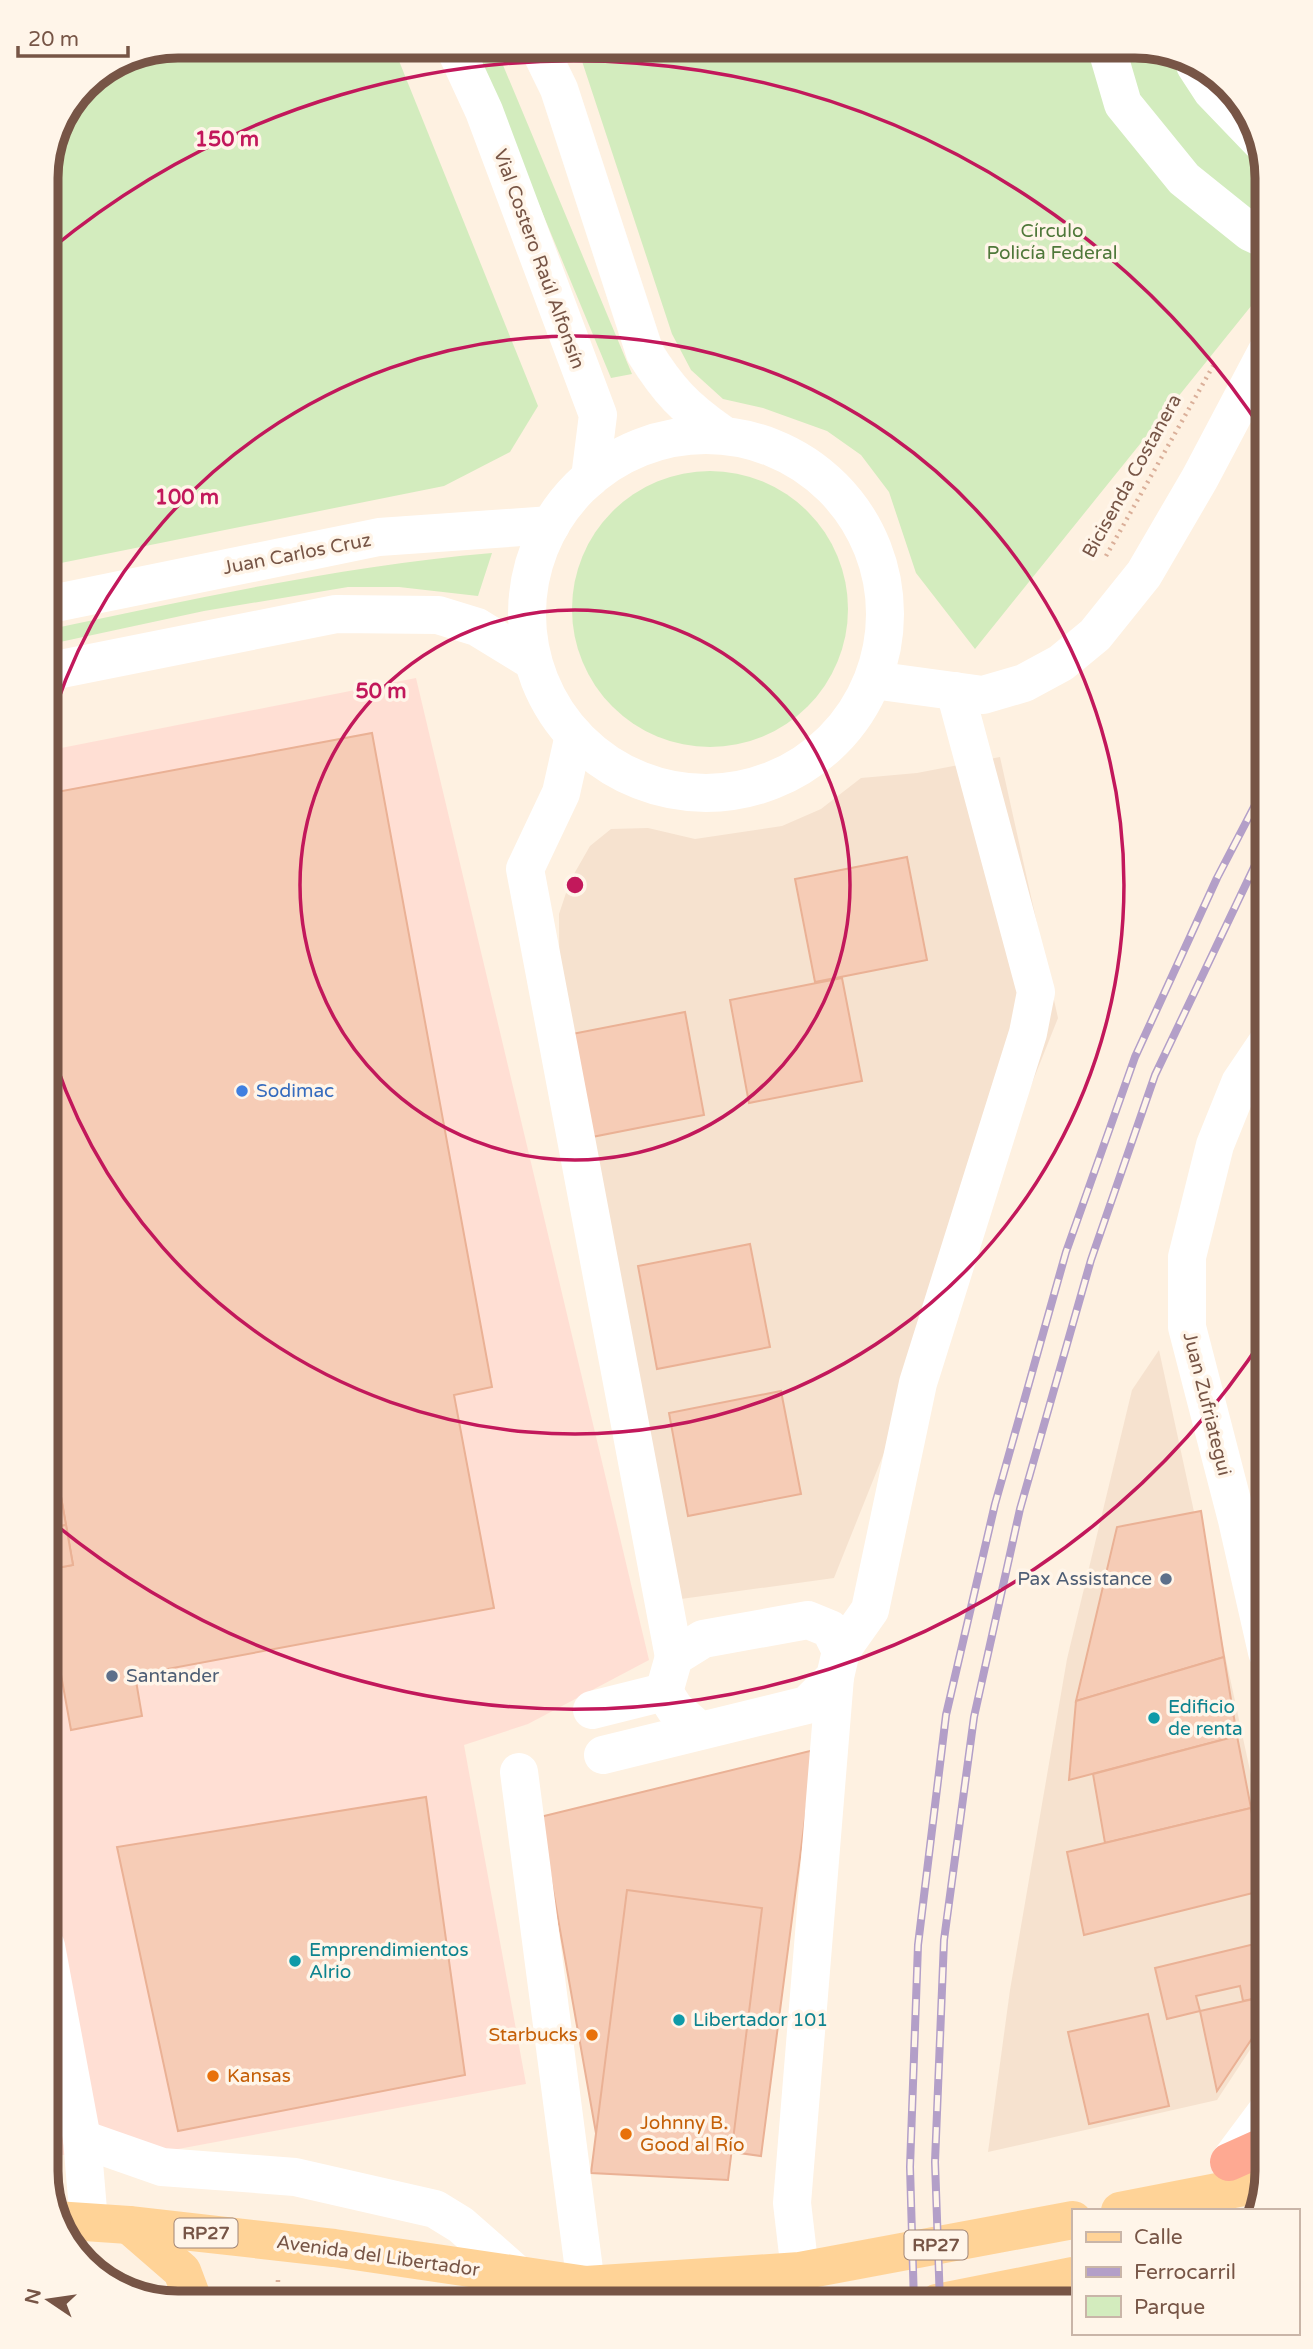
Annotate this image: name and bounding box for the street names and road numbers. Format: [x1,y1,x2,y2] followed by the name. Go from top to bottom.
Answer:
[489,146,589,372] street label: Vial Costero Raúl Alfonsín
[1078,390,1186,562] street label: Bicisenda Costanera
[221,529,373,579] street label: Juan Carlos Cruz
[1179,1330,1235,1478] street label: Juan Zufriategui
[174,2218,238,2248] road number: RP27
[904,2230,968,2260] road number: RP27
[275,2231,482,2281] street label: Avenida del Libertador

